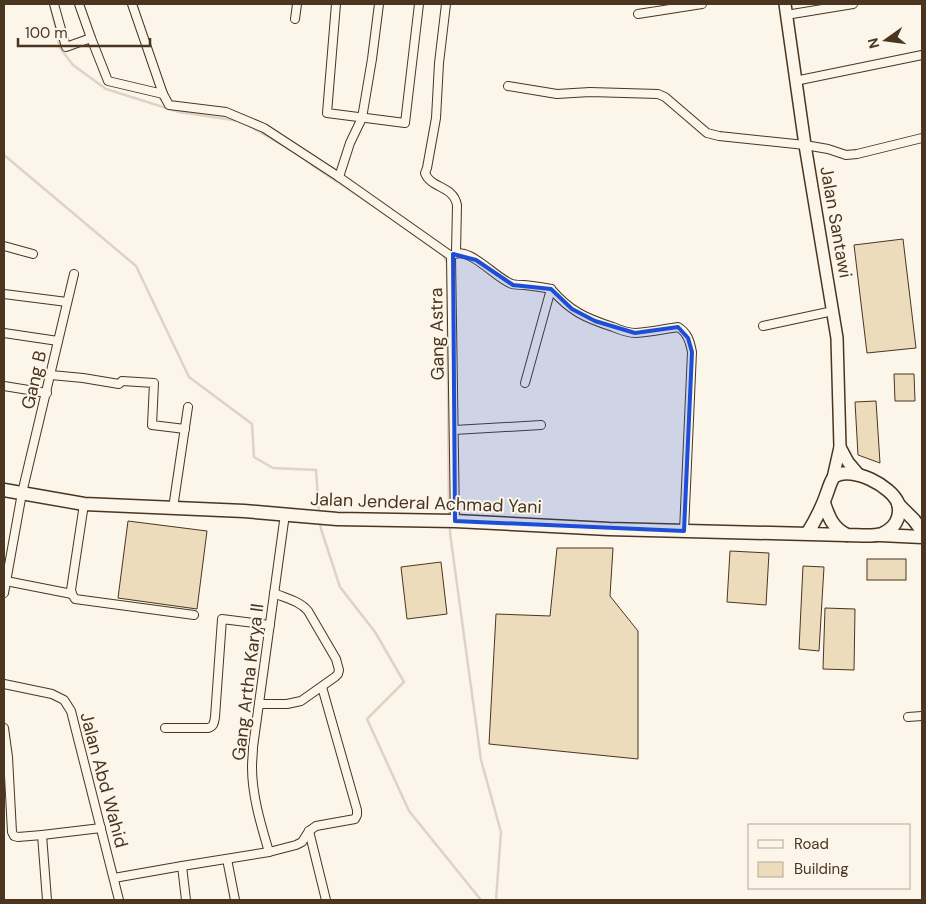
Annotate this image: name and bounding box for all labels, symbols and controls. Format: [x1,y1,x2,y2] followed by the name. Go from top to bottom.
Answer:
[18,15,150,47] scale bar
[861,15,911,65] north arrow
[25,23,68,43] text: 100 m
[863,36,883,50] text: N
[814,164,858,280] street label: Jalan Santawi
[424,287,450,381] street label: Gang Astra
[16,348,52,412] street label: Gang B
[310,487,542,519] street label: Jalan Jenderal Achmad Yani
[226,602,270,762] street label: Gang Artha Karya II
[74,710,134,850] street label: Jalan Abd Wahid
[748,824,911,889] legend
[794,834,829,854] text: Road
[794,859,849,879] text: Building

